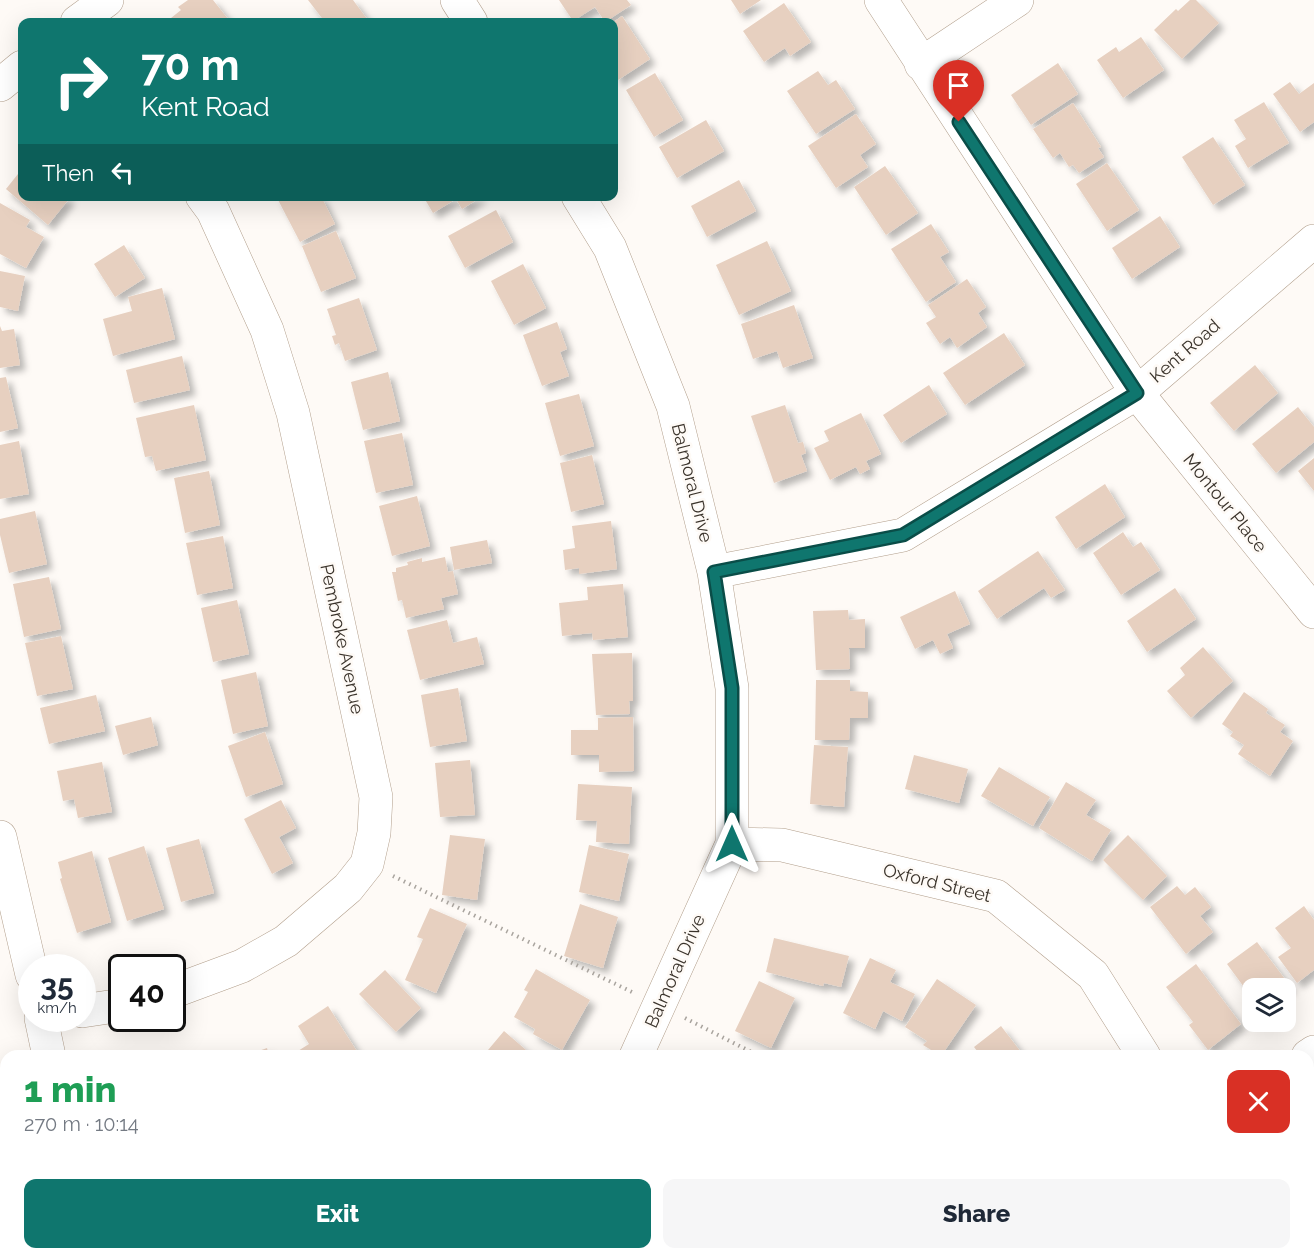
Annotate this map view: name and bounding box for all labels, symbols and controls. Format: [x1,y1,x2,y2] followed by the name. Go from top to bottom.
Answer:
[141,41,240,90] text: 70 m
[42,42,120,120] icon: right
[933,60,984,122] pin
[942,69,975,102] icon: arrive
[141,91,270,122] text: Kent Road
[106,156,139,189] icon: left
[42,160,94,186] text: Then
[1145,315,1224,387] street label: Kent Road
[668,421,718,545] street label: Balmoral Drive
[1179,449,1272,557] street label: Montour Place
[316,562,369,716] street label: Pembroke Avenue
[700,812,764,876] position arrow
[881,859,993,906] street label: Oxford Street
[640,910,709,1031] street label: Balmoral Drive
[108,954,186,1032] speed limit sign: 40
[40,968,74,1003] text: 35
[1242,978,1296,1032] map controls
[1242,978,1296,1032] button: layers
[37,999,77,1017] text: km/h
[24,1068,116,1110] text: 1 min
[1227,1070,1290,1133] button: close
[24,1112,139,1136] text: 270 m · 10:14
[24,1179,651,1248] button: Exit
[663,1179,1290,1248] button: Share

